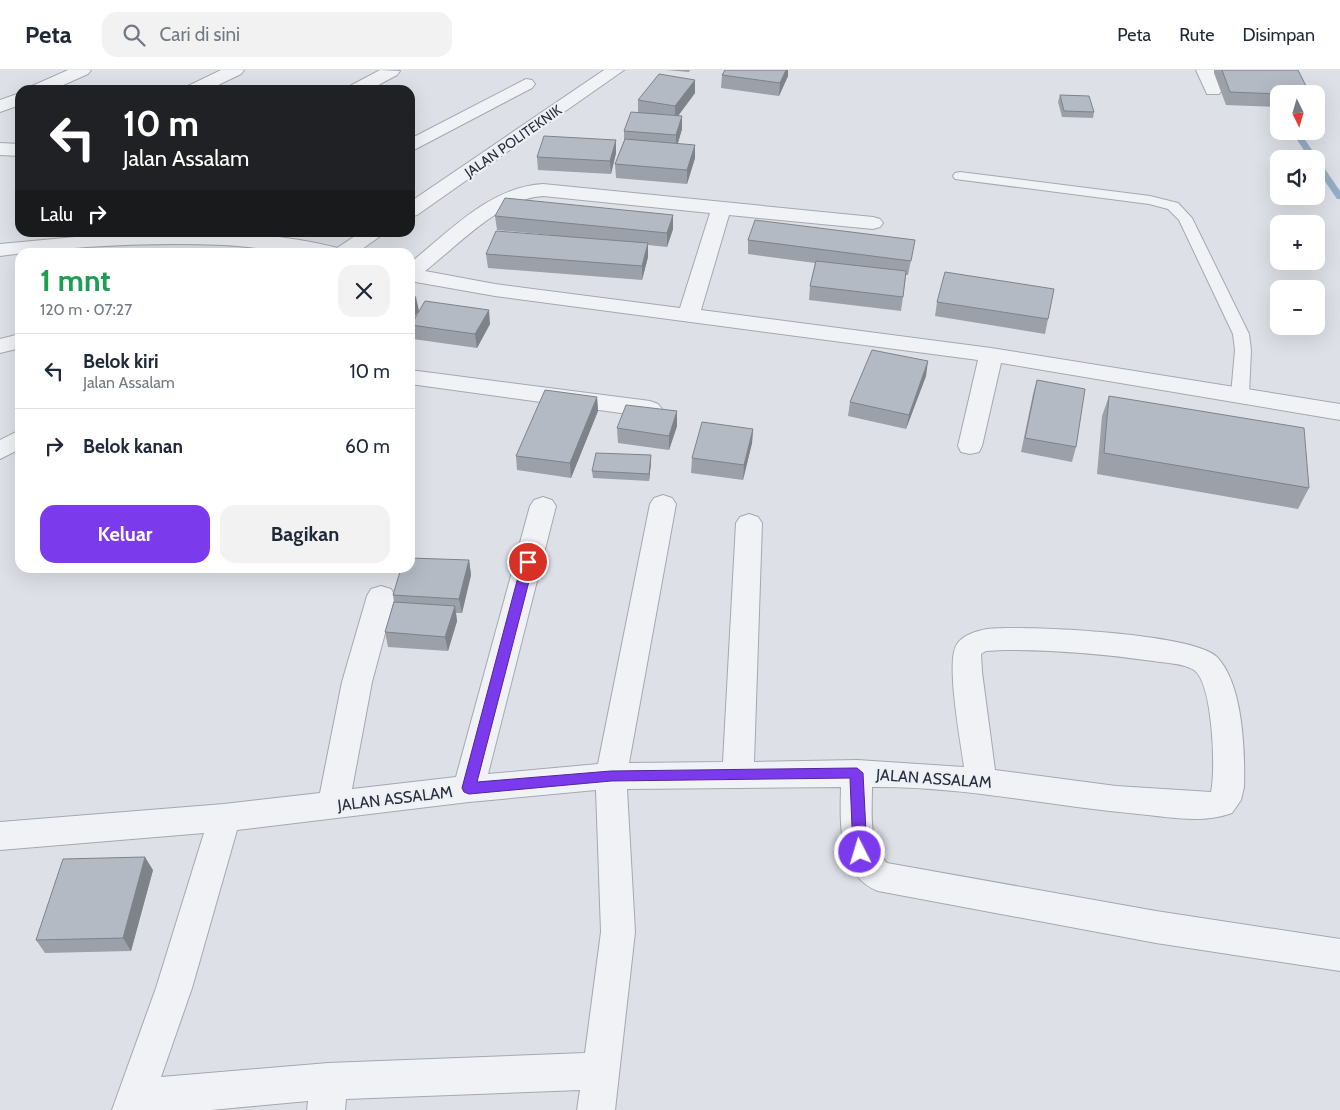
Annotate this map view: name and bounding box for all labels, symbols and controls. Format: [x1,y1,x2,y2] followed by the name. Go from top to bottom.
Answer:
[102,12,452,57] search box
[25,20,72,49] text: Peta
[120,21,148,49] icon: search
[160,23,240,46] text: Cari di sini
[1117,24,1151,46] text: Peta
[1179,24,1214,46] text: Rute
[1242,24,1315,46] text: Disimpan
[1270,85,1325,140] north arrow
[1270,85,1325,335] map controls
[460,101,565,182] street label: JALAN POLITEKNIK
[123,102,199,145] text: 10 m
[40,105,105,170] icon: left
[123,145,249,172] text: Jalan Assalam
[1270,150,1325,205] button: sound
[83,200,111,228] icon: right
[40,203,73,226] text: Lalu
[1270,215,1325,270] button: +
[40,262,111,299] text: 1 mnt
[338,265,390,317] button: close
[1270,280,1325,335] button: −
[40,300,132,319] text: 120 m · 07:27
[83,350,159,373] text: Belok kiri
[40,357,68,385] icon: left
[350,360,390,383] text: 10 m
[83,373,175,392] text: Jalan Assalam
[40,432,68,460] icon: right
[83,435,183,458] text: Belok kanan
[345,435,390,458] text: 60 m
[40,505,210,563] button: Keluar
[220,505,390,563] button: Bagikan
[507,541,549,583] pin
[514,548,542,576] icon: arrive
[874,765,992,792] street label: JALAN ASSALAM
[335,782,454,815] street label: JALAN ASSALAM
[833,825,885,877] position arrow

